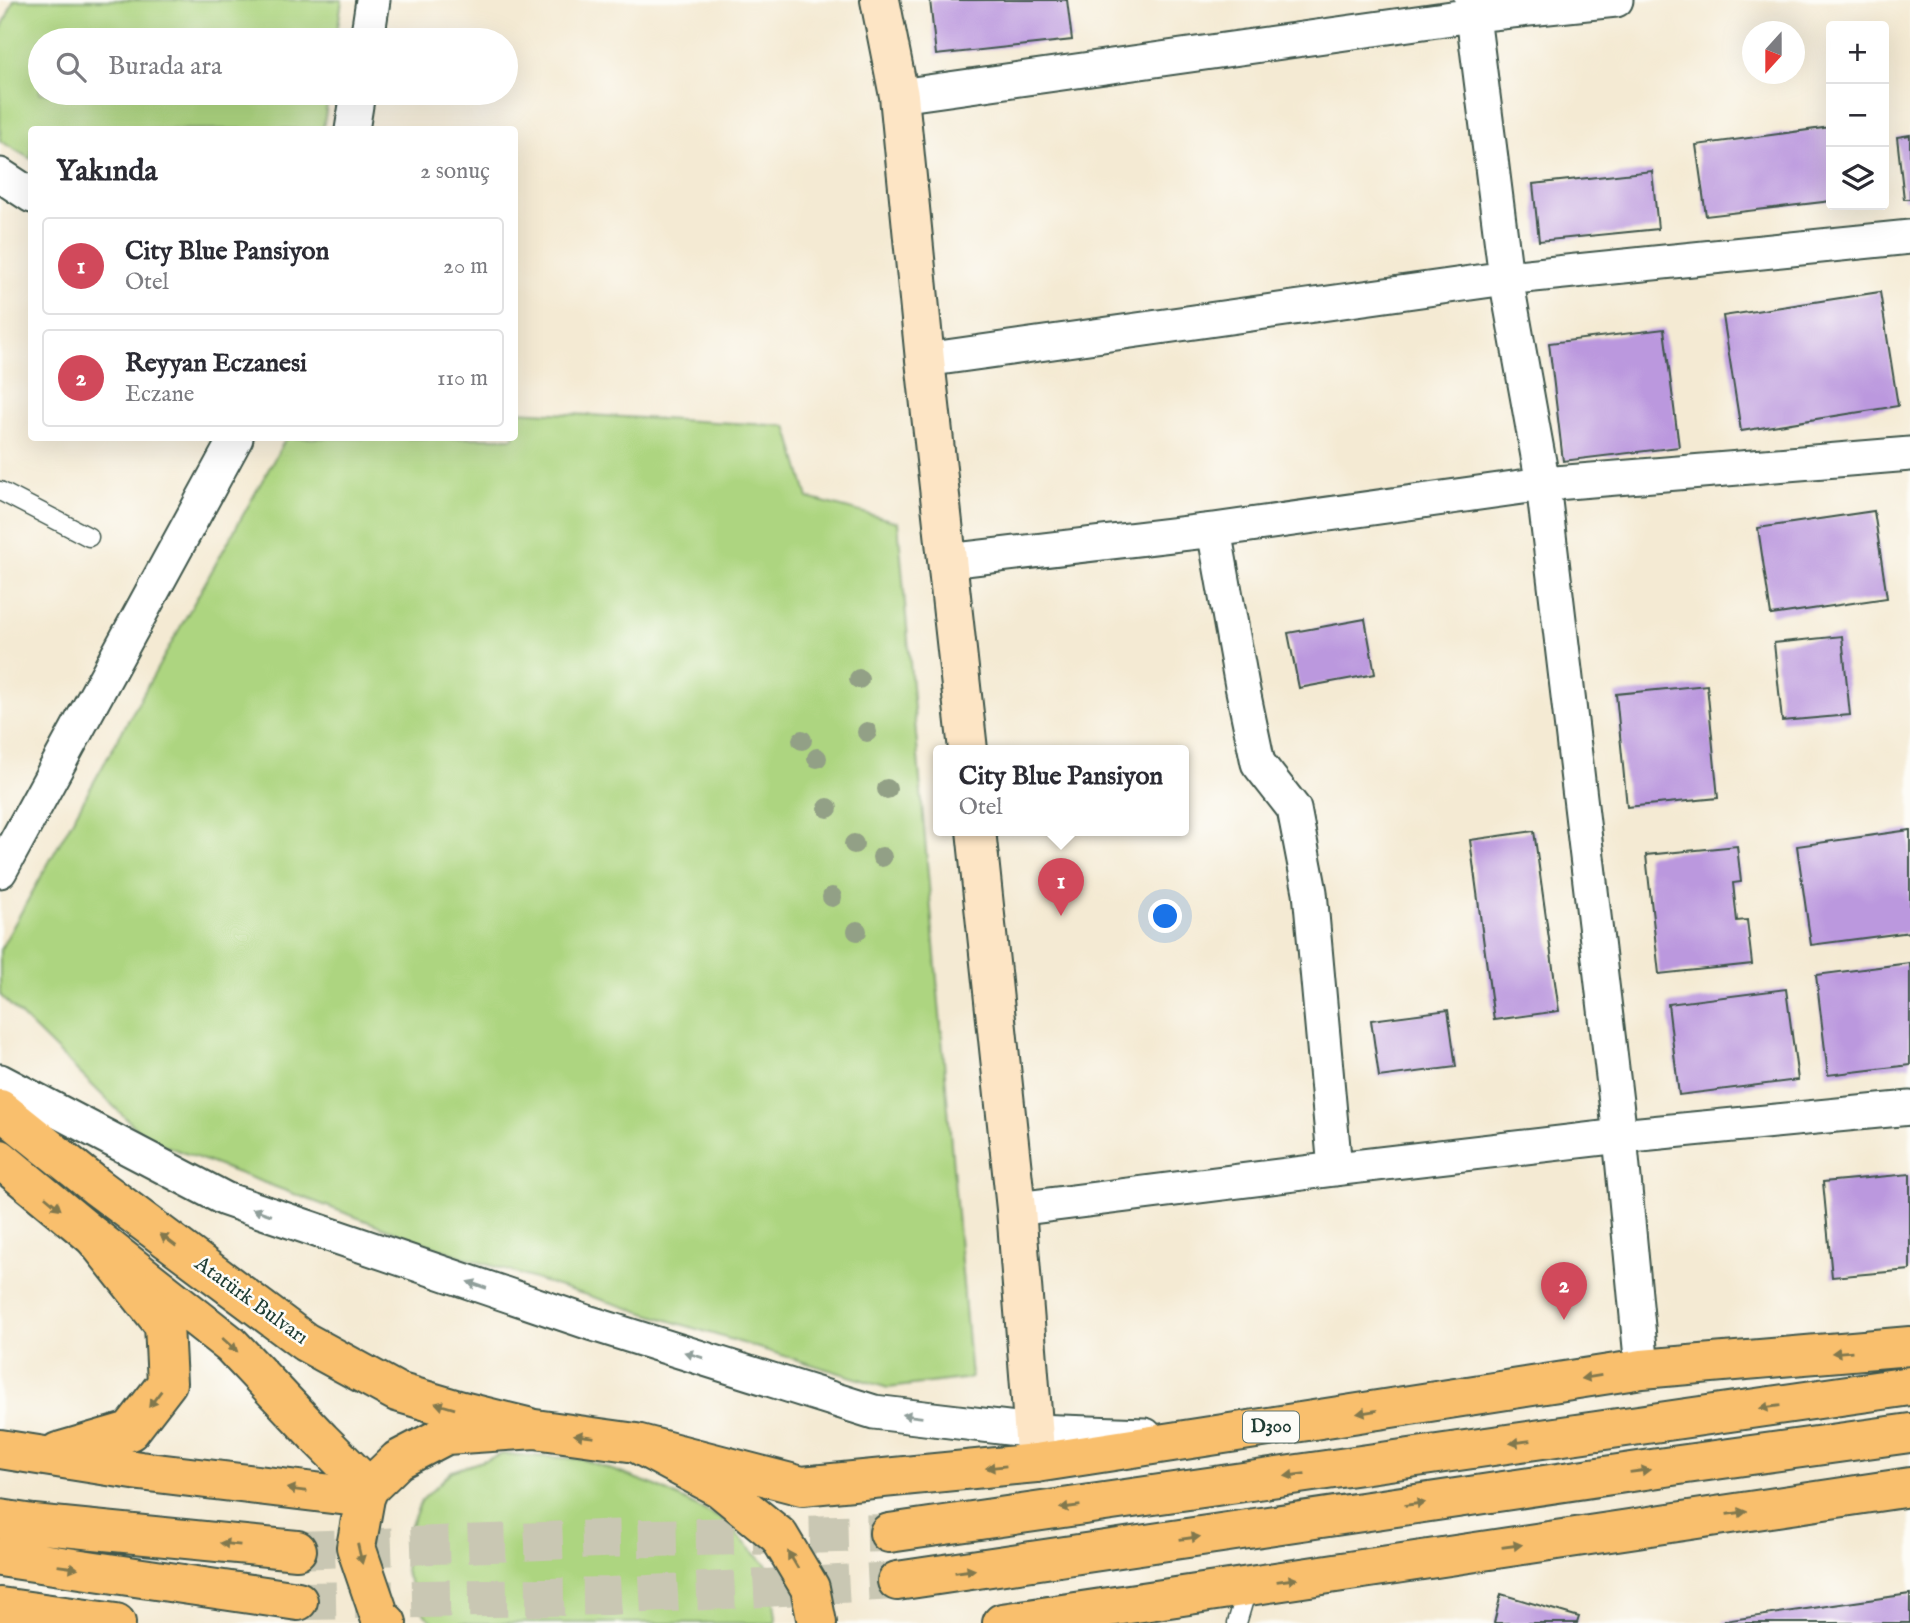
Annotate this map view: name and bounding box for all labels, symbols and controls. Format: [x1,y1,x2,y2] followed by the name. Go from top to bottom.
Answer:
[1742,21,1805,84] north arrow
[1826,21,1889,210] map controls
[1826,21,1889,84] button: +
[28,28,518,105] search box
[52,48,90,86] icon: search
[108,50,222,83] text: Burada ara
[1826,84,1889,147] button: −
[1826,147,1889,210] button: layers
[56,153,158,191] text: Yakında
[420,157,490,186] text: 2 sonuç
[125,235,329,268] text: City Blue Pansiyon
[77,252,85,281] text: 1
[443,252,488,281] text: 20 m
[125,268,169,297] text: Otel
[125,347,307,380] text: Reyyan Eczanesi
[76,364,86,393] text: 2
[437,364,488,393] text: 110 m
[125,380,194,409] text: Eczane
[933,745,1189,836] popup
[959,760,1163,793] text: City Blue Pansiyon
[959,793,1003,822] text: Otel
[1038,858,1084,916] pin: 1
[1148,899,1182,933] your location
[44,1195,61,1210] one-way arrow
[251,1206,272,1216] one-way arrow
[159,1233,177,1247] one-way arrow
[188,1250,313,1351] street label: Atatürk Bulvarı
[1541,1262,1587,1320] pin: 2
[467,1279,488,1290] one-way arrow
[221,1337,239,1353] one-way arrow
[1831,1347,1853,1358] one-way arrow
[683,1350,704,1360] one-way arrow
[1580,1372,1602,1383] one-way arrow
[148,1390,162,1408] one-way arrow
[435,1400,456,1410] one-way arrow
[1759,1401,1781,1412] one-way arrow
[1355,1407,1377,1418] one-way arrow
[901,1411,923,1422] one-way arrow
[1243,1412,1299,1442] road number: D300
[573,1430,595,1441] one-way arrow
[1509,1437,1531,1448] one-way arrow
[985,1462,1007,1473] one-way arrow
[1629,1465,1651,1476] one-way arrow
[1284,1470,1306,1481] one-way arrow
[286,1484,308,1495] one-way arrow
[1404,1498,1426,1509] one-way arrow
[1059,1502,1081,1513] one-way arrow
[1727,1507,1749,1518] one-way arrow
[1179,1532,1201,1543] one-way arrow
[218,1538,240,1549] one-way arrow
[1501,1540,1523,1551] one-way arrow
[354,1543,365,1565] one-way arrow
[787,1550,799,1570] one-way arrow
[57,1562,79,1573] one-way arrow
[954,1565,976,1576] one-way arrow
[1276,1574,1298,1585] one-way arrow

